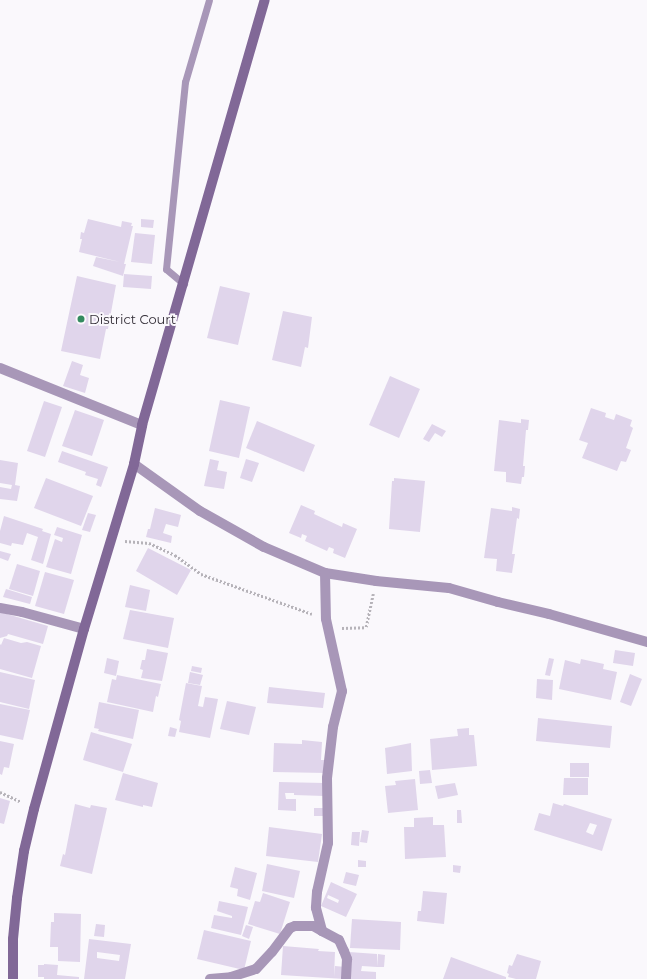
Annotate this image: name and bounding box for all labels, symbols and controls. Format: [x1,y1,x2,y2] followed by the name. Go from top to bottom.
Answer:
[89,311,176,327] place label: District Court
[76,314,86,324] marker: District Court

